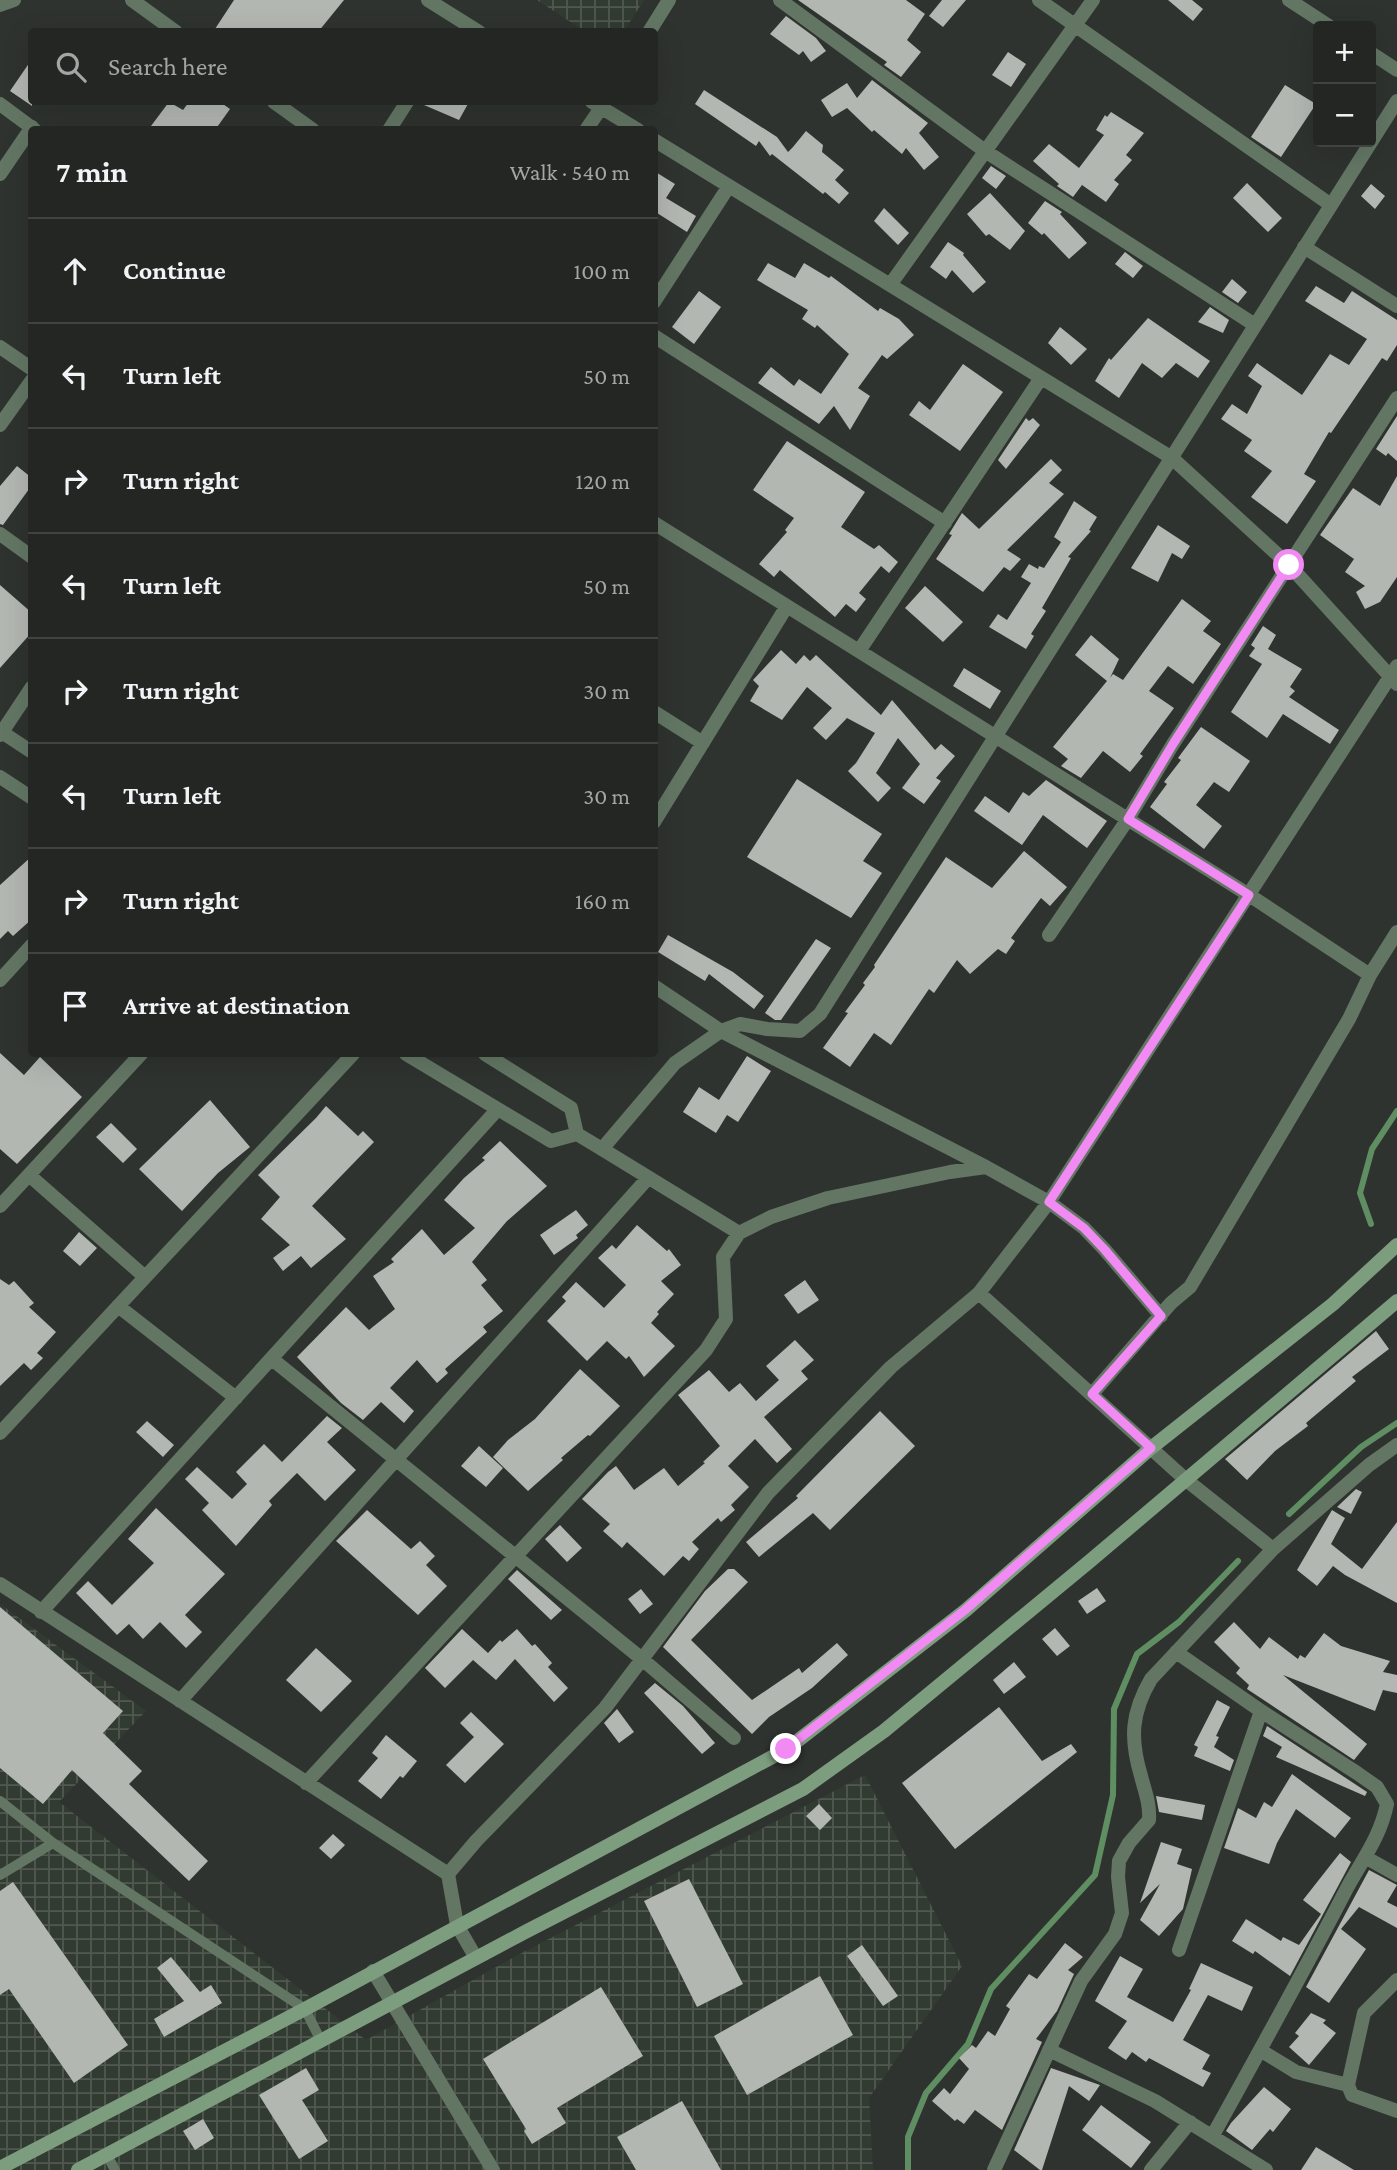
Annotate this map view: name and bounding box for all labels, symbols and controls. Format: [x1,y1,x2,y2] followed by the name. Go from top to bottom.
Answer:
[1313,21,1376,147] map controls
[1313,21,1376,84] button: +
[28,28,658,105] search box
[52,48,90,86] icon: search
[108,52,227,81] text: Search here
[1313,84,1376,147] button: −
[56,155,128,188] text: 7 min
[510,159,630,185] text: Walk · 540 m
[56,252,94,290] icon: ahead
[123,256,226,285] text: Continue
[574,258,630,284] text: 100 m
[56,357,94,395] icon: left
[123,361,221,390] text: Turn left
[583,363,630,389] text: 50 m
[56,462,94,500] icon: right
[123,466,239,495] text: Turn right
[576,468,630,494] text: 120 m
[1273,549,1304,580] route start
[56,567,94,605] icon: left
[123,571,221,600] text: Turn left
[583,573,630,599] text: 50 m
[56,672,94,710] icon: right
[123,676,239,705] text: Turn right
[583,678,630,704] text: 30 m
[56,777,94,815] icon: left
[123,781,221,810] text: Turn left
[583,783,630,809] text: 30 m
[56,882,94,920] icon: right
[123,886,239,915] text: Turn right
[575,888,630,914] text: 160 m
[56,987,94,1025] icon: arrive
[123,991,350,1020] text: Arrive at destination
[770,1733,801,1764] route end

